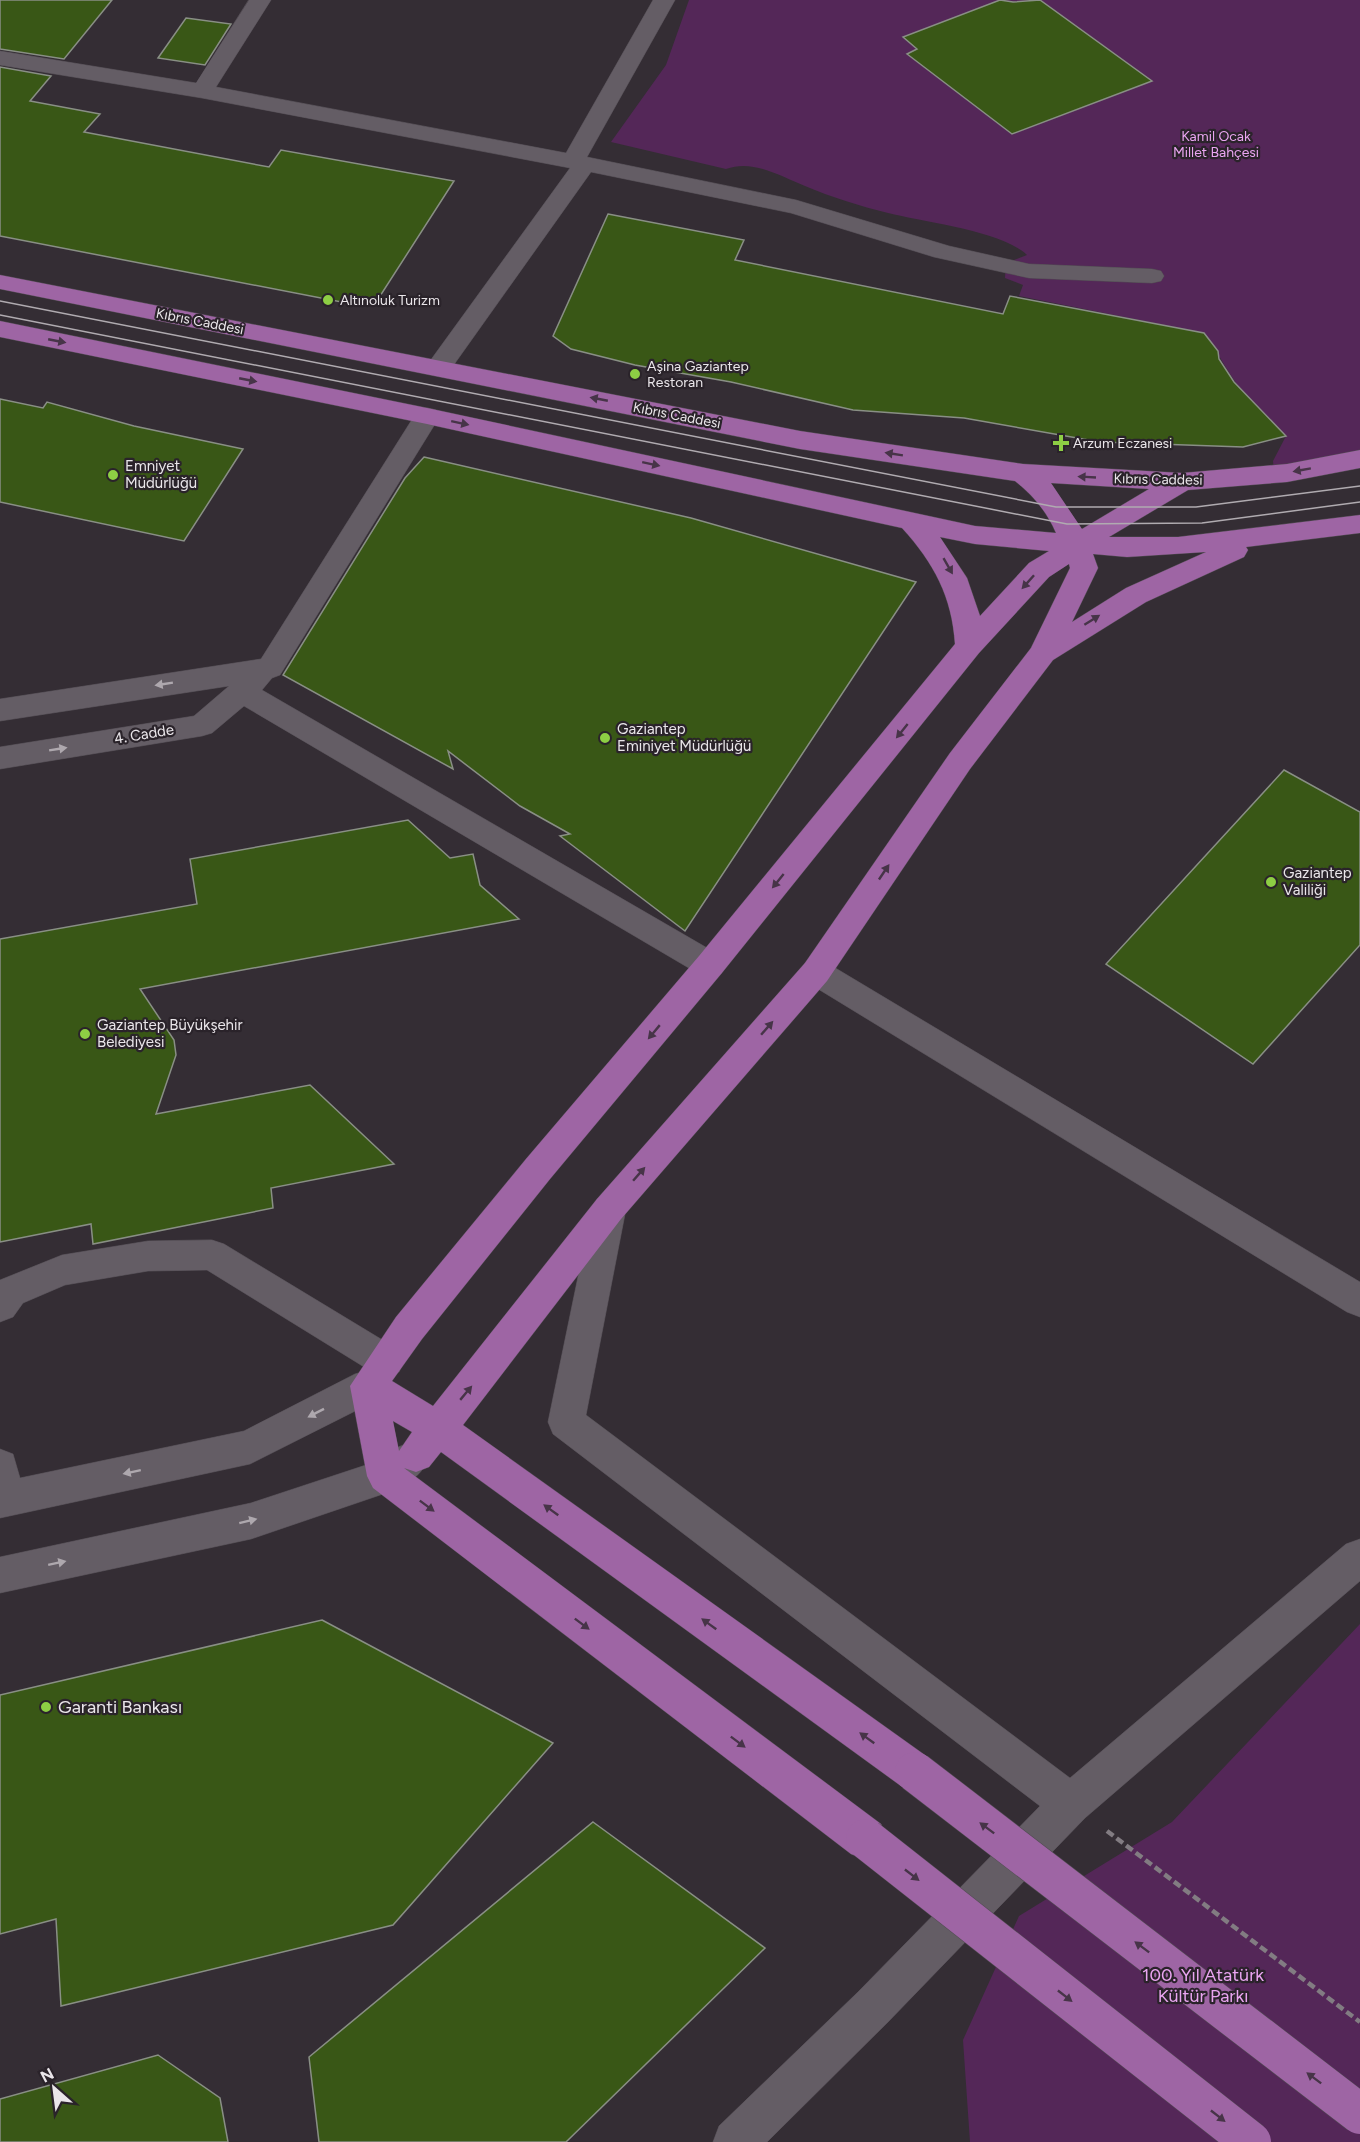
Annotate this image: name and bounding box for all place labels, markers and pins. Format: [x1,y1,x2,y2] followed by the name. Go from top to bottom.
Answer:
[340,292,440,309] place label: Altınoluk Turizm
[321,293,335,307] marker: Altınoluk Turizm
[647,358,749,391] place label: Aşina Gaziantep Restoran
[628,367,642,381] marker: Aşina Gaziantep Restoran
[1073,435,1172,452] place label: Arzum Eczanesi
[1054,436,1068,450] marker: Arzum Eczanesi
[125,457,197,492] place label: Emniyet Müdürlüğü
[106,468,120,482] marker: Emniyet Müdürlüğü
[617,720,751,755] place label: Gaziantep Eminiyet Müdürlüğü
[598,731,612,745] marker: Gaziantep Eminiyet Müdürlüğü
[1283,864,1352,899] place label: Gaziantep Valiliği
[1264,875,1278,889] marker: Gaziantep Valiliği
[97,1016,243,1051] place label: Gaziantep Büyükşehir Belediyesi
[78,1027,92,1041] marker: Gaziantep Büyükşehir Belediyesi
[58,1696,182,1718] place label: Garanti Bankası
[39,1700,53,1714] marker: Garanti Bankası

